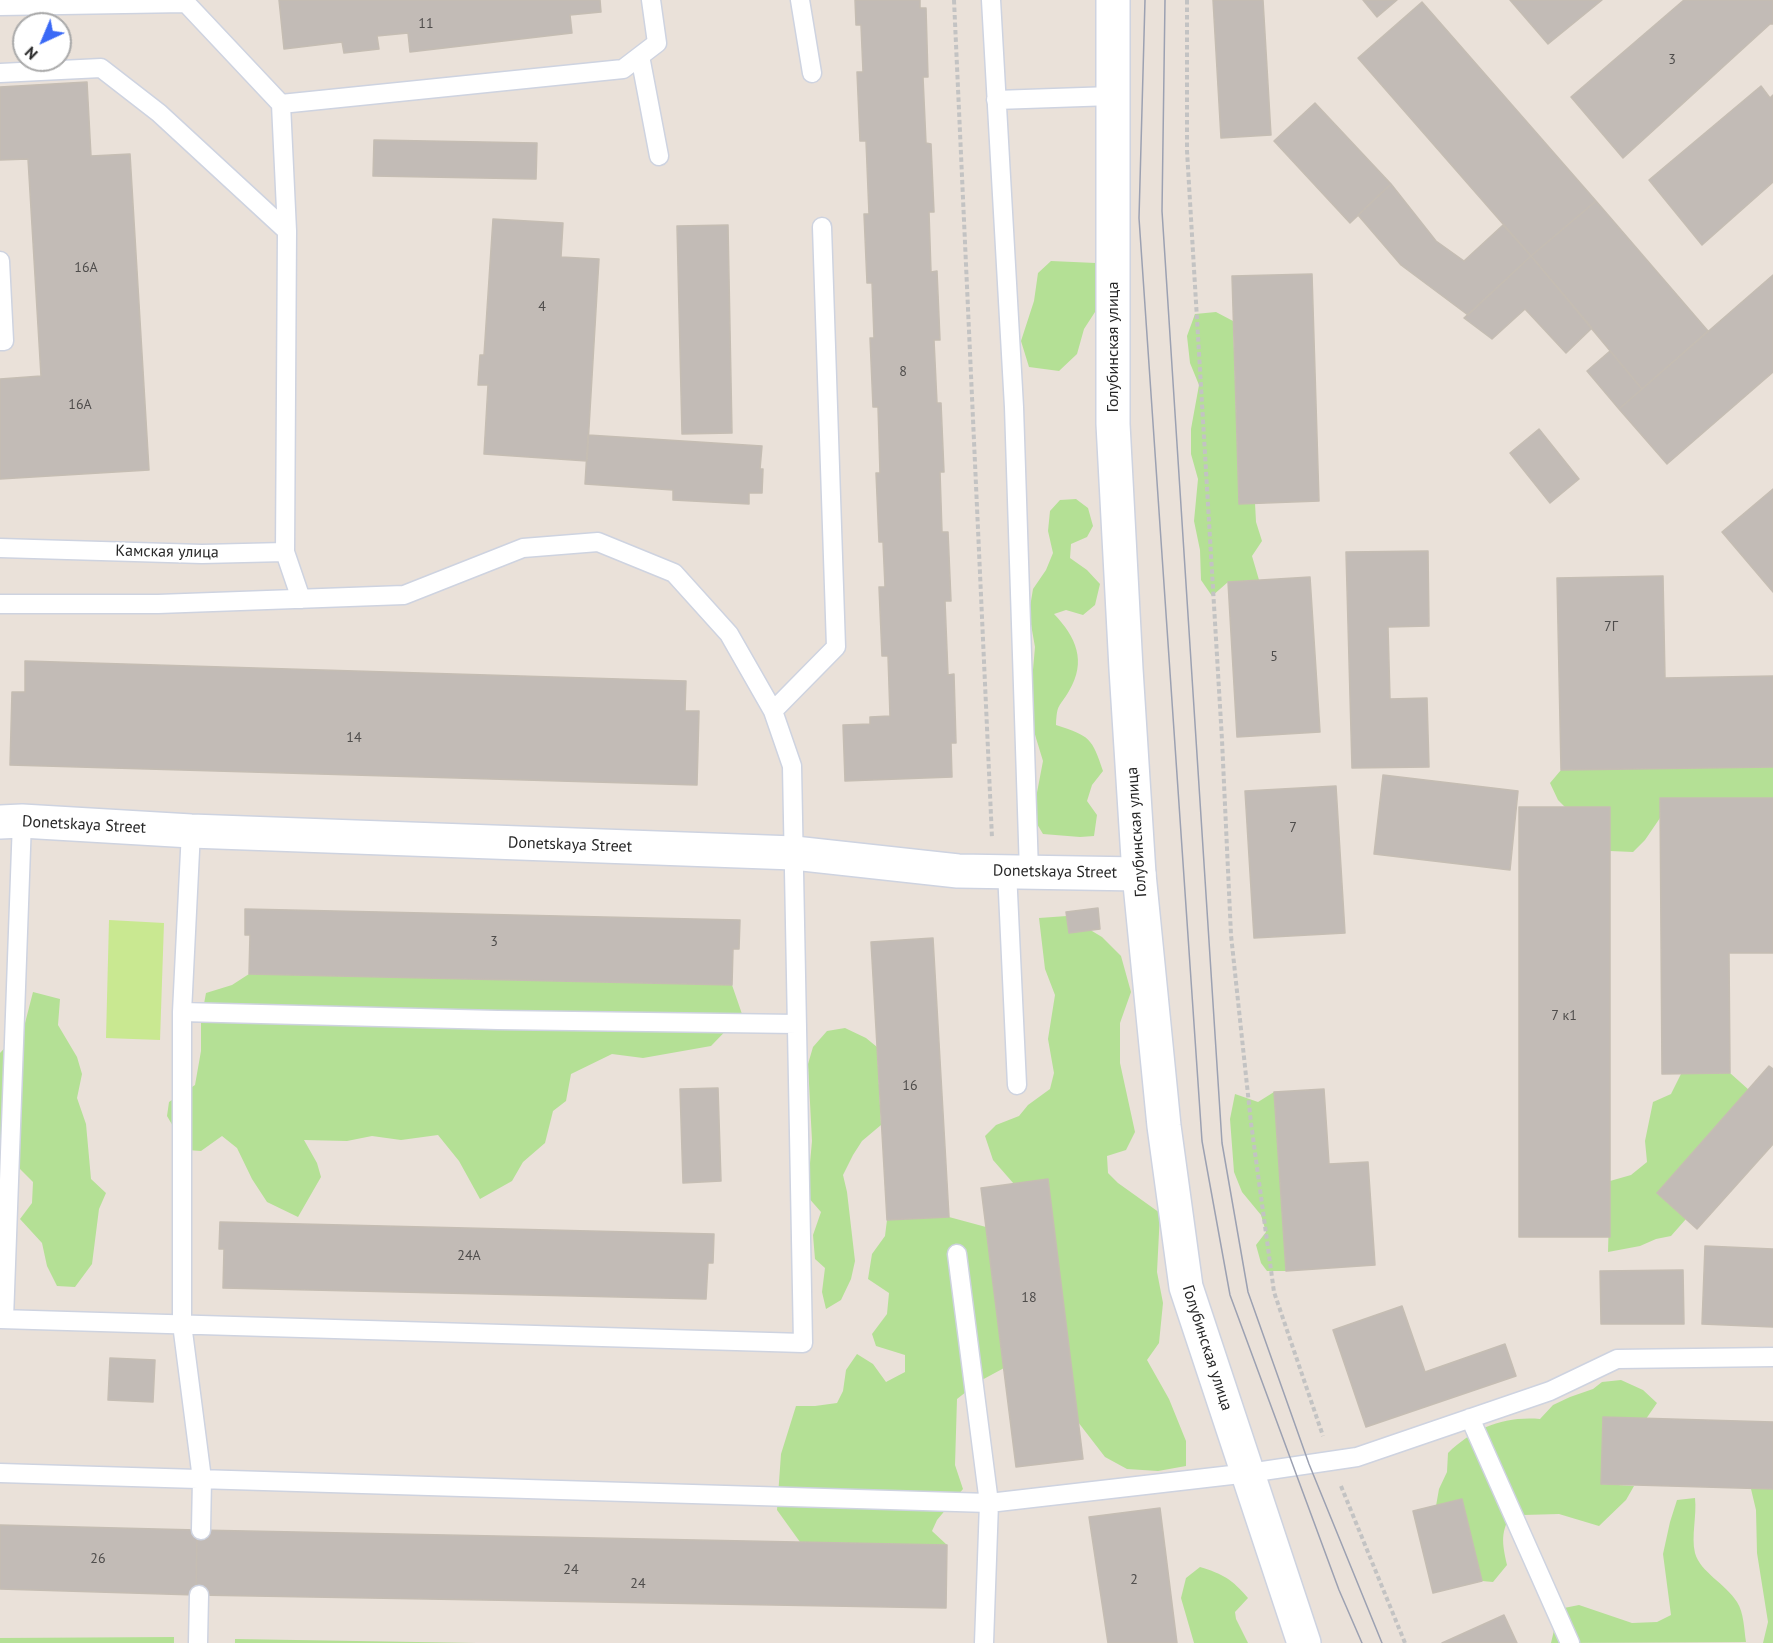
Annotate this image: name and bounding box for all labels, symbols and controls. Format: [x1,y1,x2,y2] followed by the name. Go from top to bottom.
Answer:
[12,12,72,72] north arrow
[418,16,434,32] house number: 11
[20,43,42,64] text: N
[1668,52,1676,68] house number: 3
[74,260,98,276] house number: 16А
[1103,282,1123,412] street label: Голубинская улица
[538,299,546,315] house number: 4
[899,364,907,380] house number: 8
[68,397,92,413] house number: 16А
[115,541,219,563] street label: Камская улица
[1604,619,1618,635] house number: 7Г
[1270,649,1278,665] house number: 5
[346,730,362,746] house number: 14
[1123,766,1151,898] street label: Голубинская улица
[21,812,147,838] street label: Donetskaya Street
[1289,820,1297,836] house number: 7
[508,833,632,857] street label: Donetskaya Street
[993,861,1117,883] street label: Donetskaya Street
[490,934,498,950] house number: 3
[1551,1008,1577,1024] house number: 7 к1
[902,1078,918,1094] house number: 16
[457,1248,481,1264] house number: 24А
[1178,1283,1236,1413] street label: Голубинская улица
[1021,1290,1037,1306] house number: 18
[90,1551,106,1567] house number: 26
[563,1562,579,1578] house number: 24
[1130,1572,1138,1588] house number: 2
[630,1576,646,1592] house number: 24

